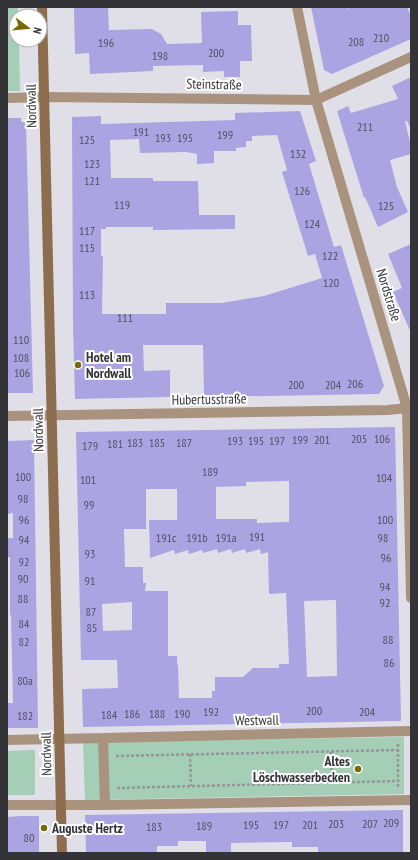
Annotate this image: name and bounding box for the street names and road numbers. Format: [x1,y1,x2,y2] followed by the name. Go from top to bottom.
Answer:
[186,75,242,93] street label: Steinstraße
[22,83,40,128] street label: Nordwall
[372,266,406,324] street label: Nordstraße
[171,389,247,409] street label: Hubertusstraße
[29,407,47,452] street label: Nordwall
[235,711,280,729] street label: Westwall
[37,731,55,776] street label: Nordwall

